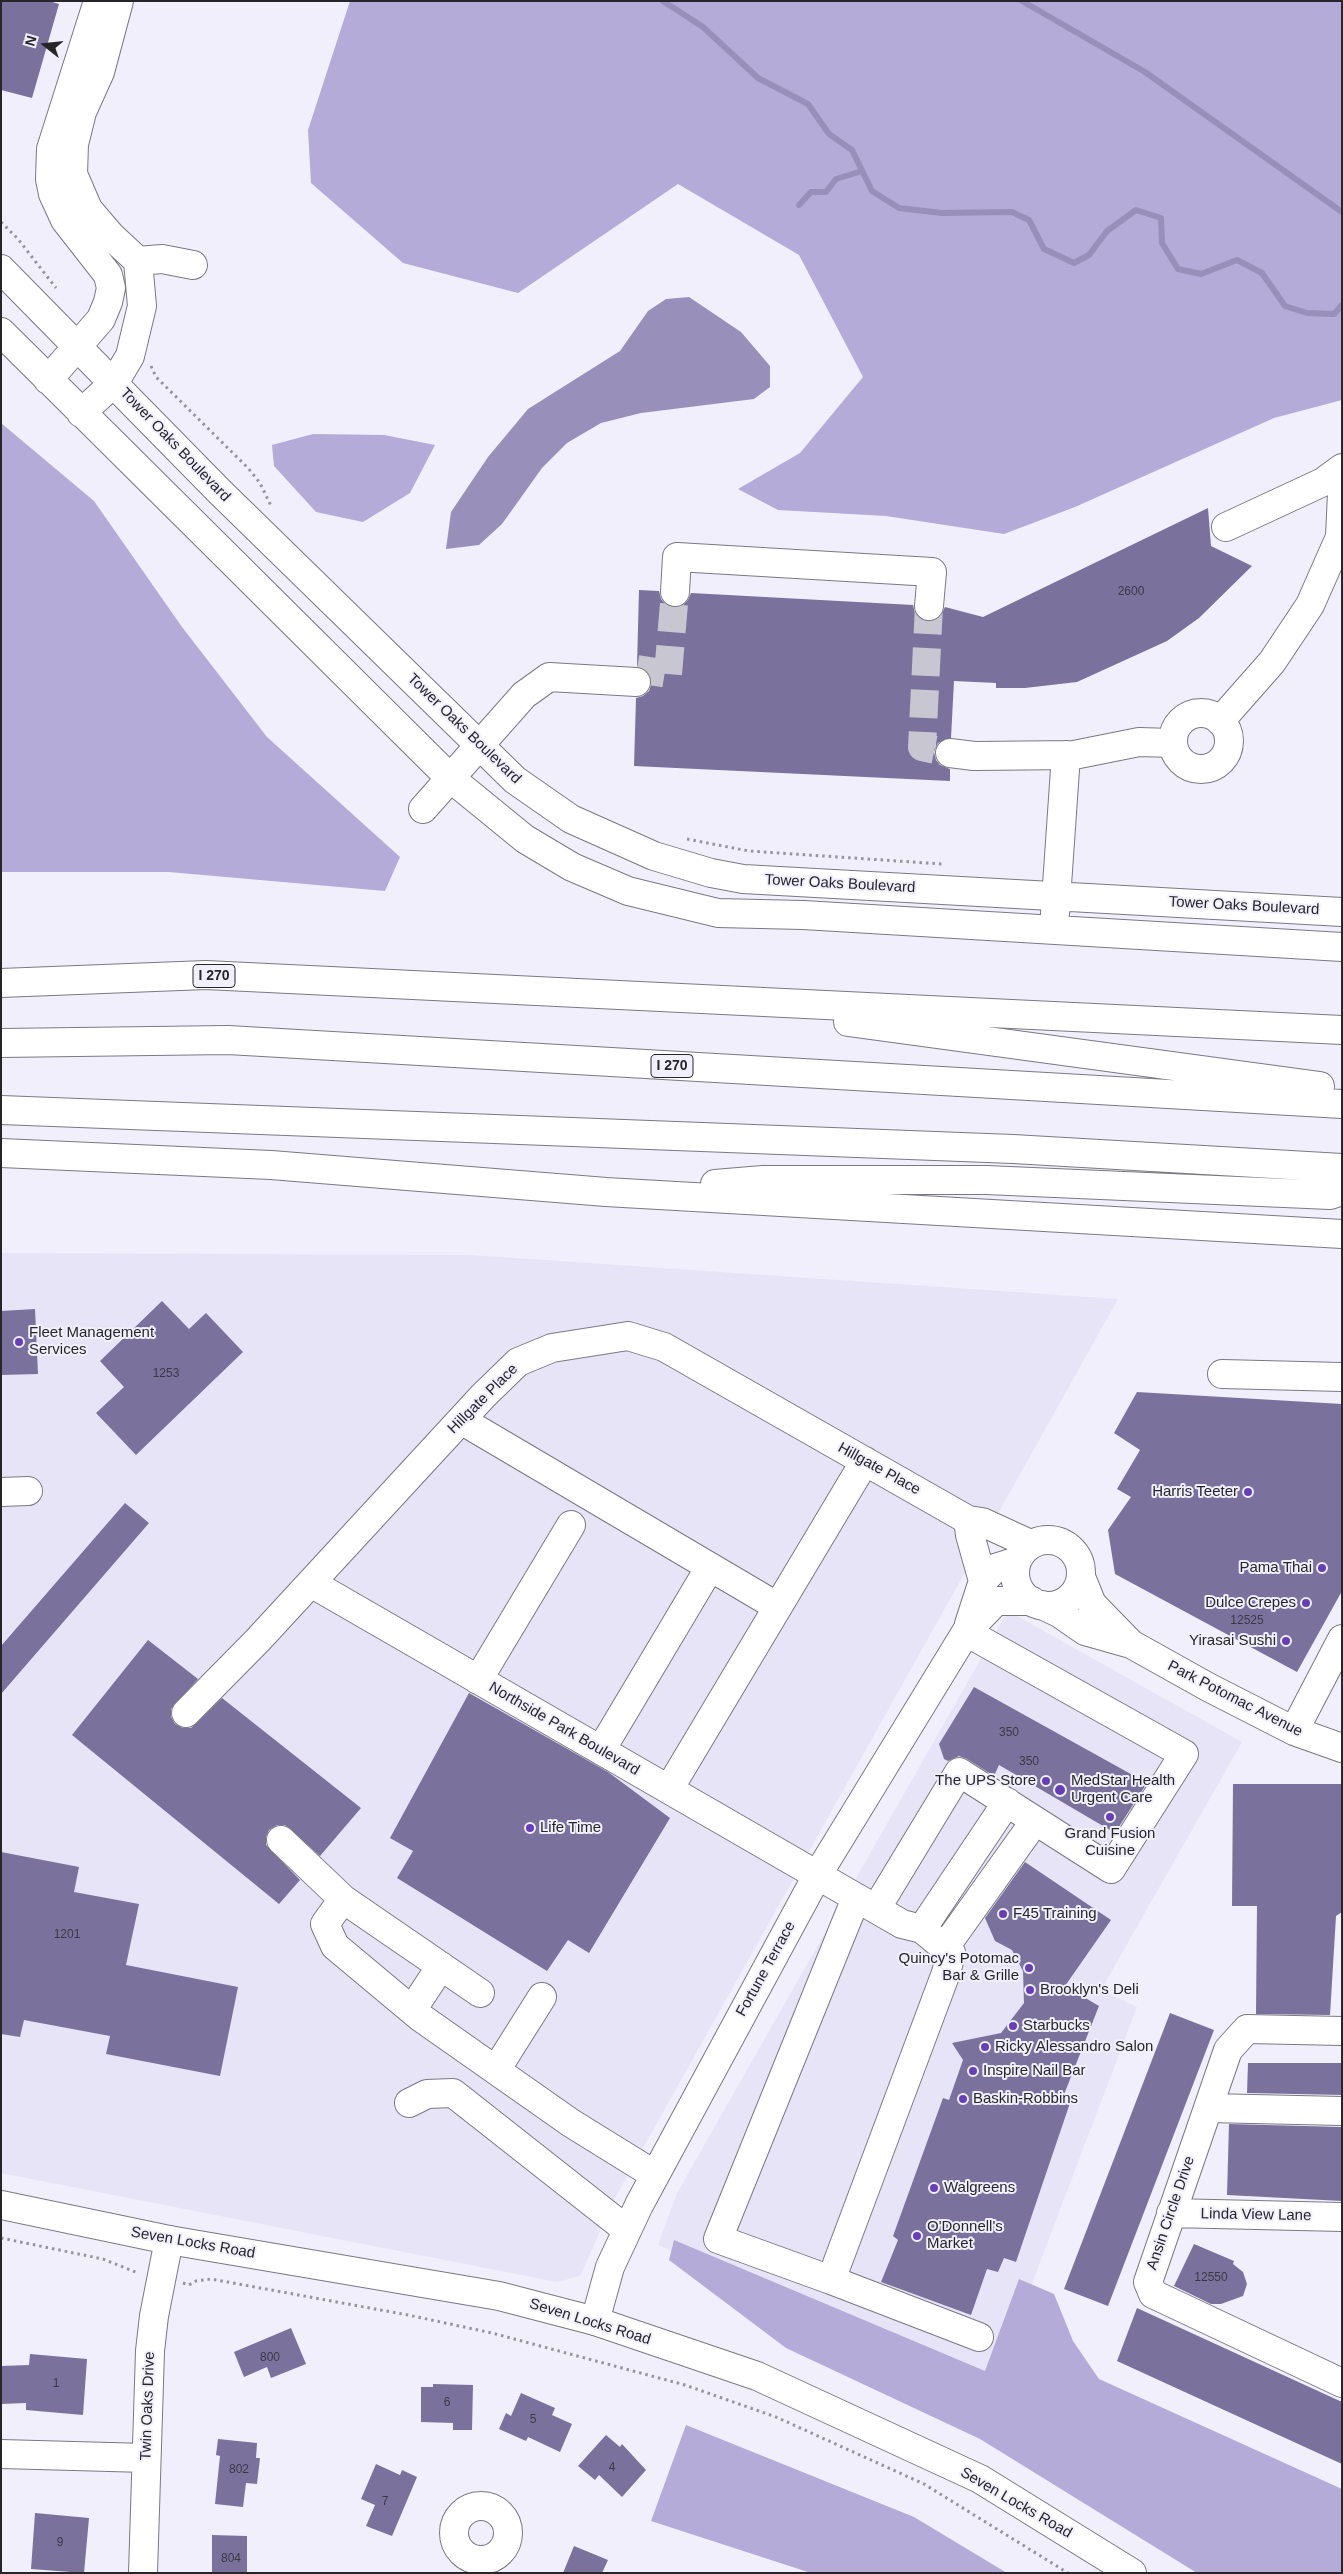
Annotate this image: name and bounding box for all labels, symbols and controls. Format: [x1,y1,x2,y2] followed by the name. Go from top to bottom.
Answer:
[20,20,70,70] north arrow
[21,34,40,48] text: N
[116,384,234,506] street label: Tower Oaks Boulevard
[1118,585,1144,599] house number: 2600
[403,670,525,788] street label: Tower Oaks Boulevard
[764,871,916,897] street label: Tower Oaks Boulevard
[1168,893,1320,919] street label: Tower Oaks Boulevard
[193,964,235,988] road number: I 270
[651,1054,693,1078] road number: I 270
[29,1324,154,1359] place label: Fleet Management Services
[13,1336,25,1348] marker: Fleet Management Services
[444,1360,522,1438] street label: Hillgate Place
[153,1367,179,1381] house number: 1253
[835,1439,923,1499] street label: Hillgate Place
[1152,1483,1238,1501] place label: Harris Teeter
[1242,1486,1254,1498] marker: Harris Teeter
[1239,1559,1312,1577] place label: Pama Thai
[1316,1562,1328,1574] marker: Pama Thai
[1205,1594,1296,1612] place label: Dulce Crepes
[1300,1597,1312,1609] marker: Dulce Crepes
[1230,1614,1264,1628] house number: 12525
[1189,1632,1276,1650] place label: Yirasai Sushi
[1280,1635,1292,1647] marker: Yirasai Sushi
[1165,1657,1305,1741] street label: Park Potomac Avenue
[485,1678,643,1780] street label: Northside Park Boulevard
[999,1726,1019,1740] house number: 350
[1019,1755,1039,1769] house number: 350
[935,1772,1036,1790] place label: The UPS Store
[1071,1772,1175,1807] place label: MedStar Health Urgent Care
[1040,1775,1052,1787] marker: The UPS Store
[1053,1783,1067,1797] marker: MedStar Health Urgent Care
[1104,1811,1116,1823] marker: Grand Fusion Cuisine
[540,1819,601,1837] place label: Life Time
[524,1822,536,1834] marker: Life Time
[1065,1825,1155,1860] place label: Grand Fusion Cuisine
[1013,1905,1097,1923] place label: F45 Training
[997,1908,1009,1920] marker: F45 Training
[732,1918,800,2020] street label: Fortune Terrace
[54,1928,80,1942] house number: 1201
[899,1950,1019,1985] place label: Quincy's Potomac Bar & Grille
[1023,1962,1035,1974] marker: Quincy's Potomac Bar & Grille
[1040,1981,1139,1999] place label: Brooklyn's Deli
[1024,1984,1036,1996] marker: Brooklyn's Deli
[1023,2017,1090,2035] place label: Starbucks
[1007,2020,1019,2032] marker: Starbucks
[995,2038,1153,2056] place label: Ricky Alessandro Salon
[979,2041,991,2053] marker: Ricky Alessandro Salon
[983,2062,1086,2080] place label: Inspire Nail Bar
[967,2065,979,2077] marker: Inspire Nail Bar
[973,2090,1078,2108] place label: Baskin-Robbins
[957,2093,969,2105] marker: Baskin-Robbins
[1143,2154,1199,2272] street label: Ansin Circle Drive
[944,2179,1015,2197] place label: Walgreens
[928,2182,940,2194] marker: Walgreens
[1201,2205,1311,2225] street label: Linda View Lane
[927,2218,1003,2253] place label: O'Donnell's Market
[129,2223,257,2263] street label: Seven Locks Road
[911,2230,923,2242] marker: O'Donnell's Market
[1194,2271,1228,2285] house number: 12550
[527,2295,653,2349] street label: Seven Locks Road
[137,2351,159,2461] street label: Twin Oaks Drive
[260,2351,280,2365] house number: 800
[53,2377,59,2391] house number: 1
[444,2396,450,2410] house number: 6
[530,2413,536,2427] house number: 5
[609,2461,615,2475] house number: 4
[229,2463,249,2477] house number: 802
[957,2464,1075,2542] street label: Seven Locks Road
[382,2495,388,2509] house number: 7
[57,2536,63,2550] house number: 9
[221,2552,241,2566] house number: 804

